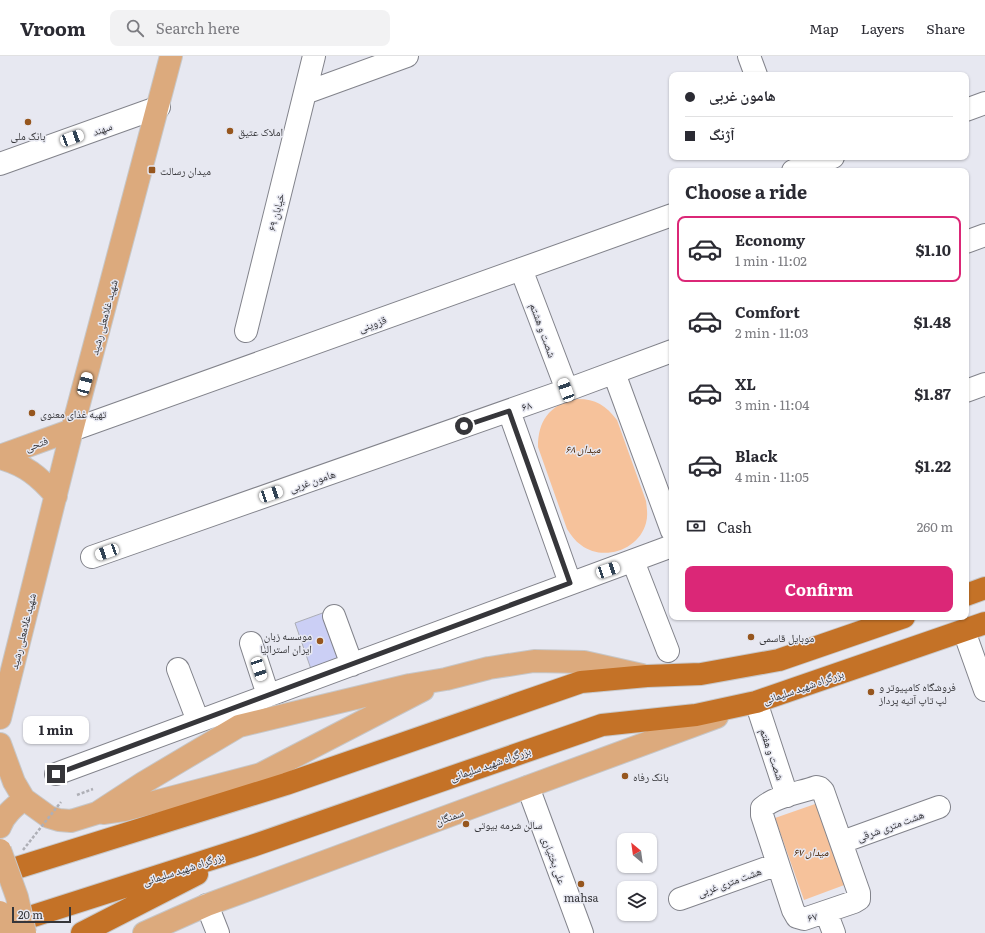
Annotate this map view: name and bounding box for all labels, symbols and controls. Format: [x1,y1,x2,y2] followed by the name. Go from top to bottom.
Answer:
[110,10,390,46] search box
[20,14,86,42] text: Vroom
[156,16,240,39] text: Search here
[124,17,146,39] icon: search
[809,18,839,38] text: Map
[861,18,904,38] text: Layers
[926,18,965,38] text: Share
[709,83,776,106] text: هامون غربی
[23,117,33,127] marker: بانک ملی
[90,117,114,139] street label: سهند
[709,122,735,145] text: آژنگ
[238,123,283,139] place label: املاک عتیق
[225,126,235,136] marker: املاک عتیق
[11,127,45,143] place label: بانک ملی
[59,128,85,148] car
[160,162,211,178] place label: میدان رسالت
[147,165,157,175] marker: میدان رسالت
[685,178,807,205] text: Choose a ride
[263,192,287,232] street label: خیابان ۶۹
[735,228,805,251] text: Economy
[687,231,723,267] icon: car
[915,238,951,261] text: $1.10
[735,251,807,270] text: 1 min · 11:02
[85,277,121,357] street label: شهید غلامعلی رشید
[526,300,561,360] street label: شصت و هشتم
[735,300,800,323] text: Comfort
[687,303,723,339] icon: car
[356,310,389,335] street label: قزوینی
[913,310,951,333] text: $1.48
[735,323,809,342] text: 2 min · 11:03
[76,371,94,397] car
[735,372,756,395] text: XL
[687,375,723,411] icon: car
[556,377,576,403] car
[914,382,951,405] text: $1.87
[735,395,809,414] text: 3 min · 11:04
[519,396,533,414] street label: ۶۸
[40,405,107,421] place label: تهیه غذای معنوی
[27,408,37,418] marker: تهیه غذای معنوی
[455,417,473,435] route start
[22,431,50,455] street label: فتحی
[565,440,601,456] park label: میدان ۶۸
[735,444,778,467] text: Black
[687,447,723,483] icon: car
[915,454,951,477] text: $1.22
[287,465,338,495] street label: هامون غربی
[735,467,809,486] text: 4 min · 11:05
[258,484,284,504] car
[685,515,707,537] icon: cash
[717,515,752,538] text: Cash
[917,517,953,536] text: 260 m
[94,542,120,562] car
[595,560,621,580] car
[685,566,953,612] button: Confirm
[5,591,39,671] street label: شهید غلامعلی رشید
[260,627,312,656] place label: موسسه زبان ایران استرالیا
[759,629,814,645] place label: موبایل قاسمی
[746,632,756,642] marker: موبایل قاسمی
[315,636,325,646] marker: موسسه زبان ایران استرالیا
[250,656,268,682] car
[760,665,846,707] street label: بزرگراه شهید سلیمانی
[878,678,956,707] place label: فروشگاه کامپیوتر و لپ تاپ آتیه پرداز
[866,687,876,697] marker: فروشگاه کامپیوتر و لپ تاپ آتیه پرداز
[23,716,89,744] callout: 1 min
[39,720,73,739] text: 1 min
[756,726,789,782] street label: شصت و هفتم
[447,742,533,784] street label: بزرگراه شهید سلیمانی
[47,765,65,783] route end
[633,768,669,784] place label: بانک رفاه
[620,771,630,781] marker: بانک رفاه
[433,803,465,829] street label: سمنگان
[854,805,926,845] street label: هشت متری شرقی
[474,816,542,832] place label: سالن شرمه بیوتی
[461,819,471,829] marker: سالن شرمه بیوتی
[617,833,657,873] north arrow
[617,833,657,921] map controls
[539,834,571,887] street label: علی بختیاری
[793,843,829,859] park label: میدان ۶۷
[140,847,226,889] street label: بزرگراه شهید سلیمانی
[695,862,764,900] street label: هشت متری غربی
[576,879,586,889] marker: mahsa
[617,881,657,921] button: layers
[564,889,598,905] place label: mahsa
[12,905,71,924] scale bar
[18,906,43,922] text: 20 m
[805,907,819,925] street label: ۶۷

